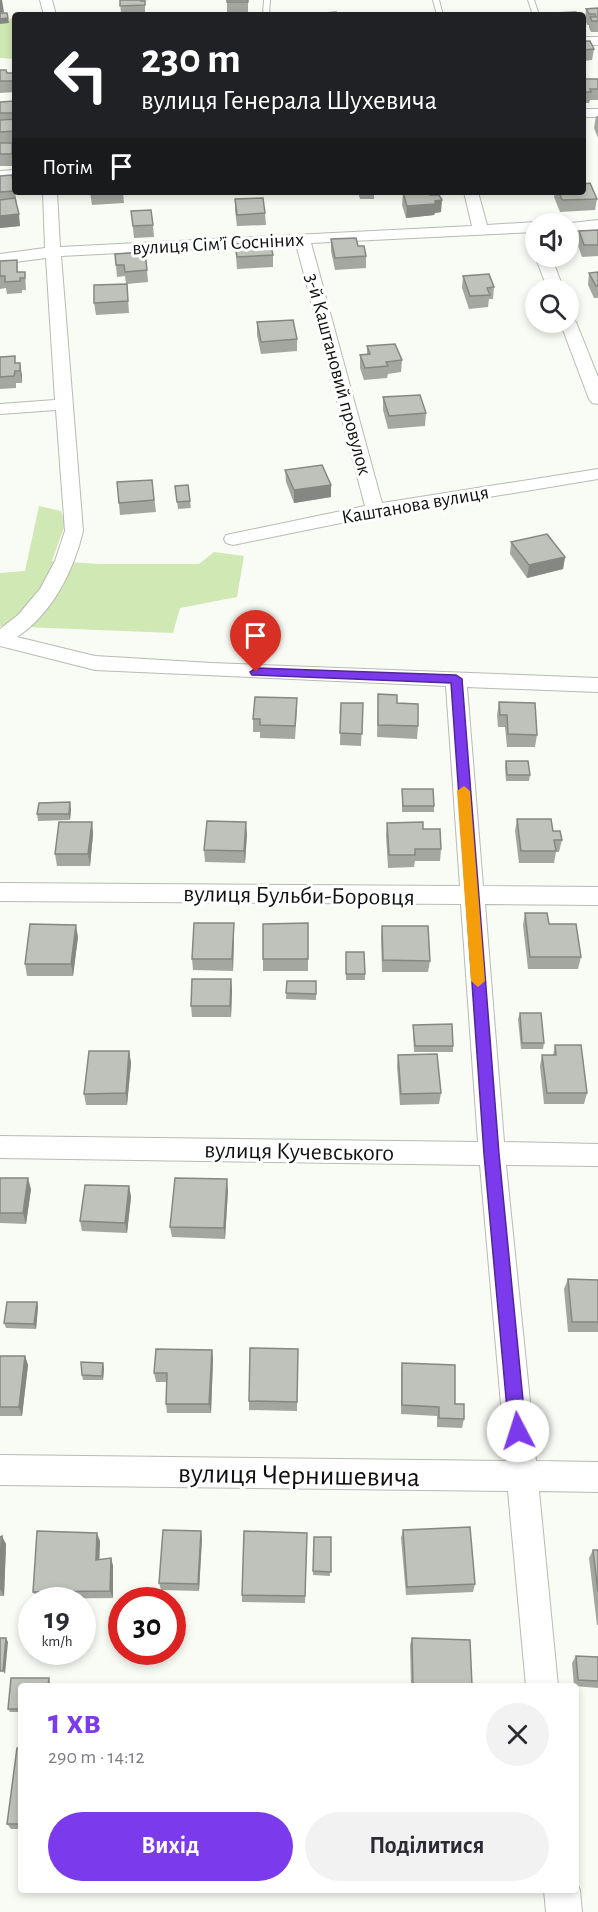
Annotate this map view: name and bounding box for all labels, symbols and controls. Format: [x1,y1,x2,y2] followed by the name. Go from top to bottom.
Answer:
[42,36,120,114] icon: left
[141,38,241,80] text: 230 m
[141,87,437,114] text: вулиця Генерала Шухевича
[105,150,138,183] icon: arrive
[42,156,93,178] text: Потім
[525,213,579,333] map controls
[525,213,579,267] button: sound
[132,230,305,258] street label: вулиця Сім’ї Сосніних
[301,271,375,477] street label: 3-й Каштановий провулок
[525,279,579,333] button: search
[340,482,490,528] street label: Каштанова вулиця
[230,610,281,672] pin
[239,619,272,652] icon: arrive
[183,882,415,910] street label: вулиця Бульби-Боровця
[204,1138,394,1166] street label: вулиця Кучевського
[486,1399,550,1463] position arrow
[178,1460,420,1492] street label: вулиця Чернишевича
[108,1587,186,1665] speed limit sign: 30
[44,1604,70,1634] text: 19
[42,1634,72,1649] text: km/h
[486,1703,549,1766] button: close
[48,1704,101,1740] text: 1 хв
[48,1747,145,1767] text: 290 m · 14:12
[48,1812,293,1881] button: Вихід
[305,1812,549,1881] button: Поділитися

